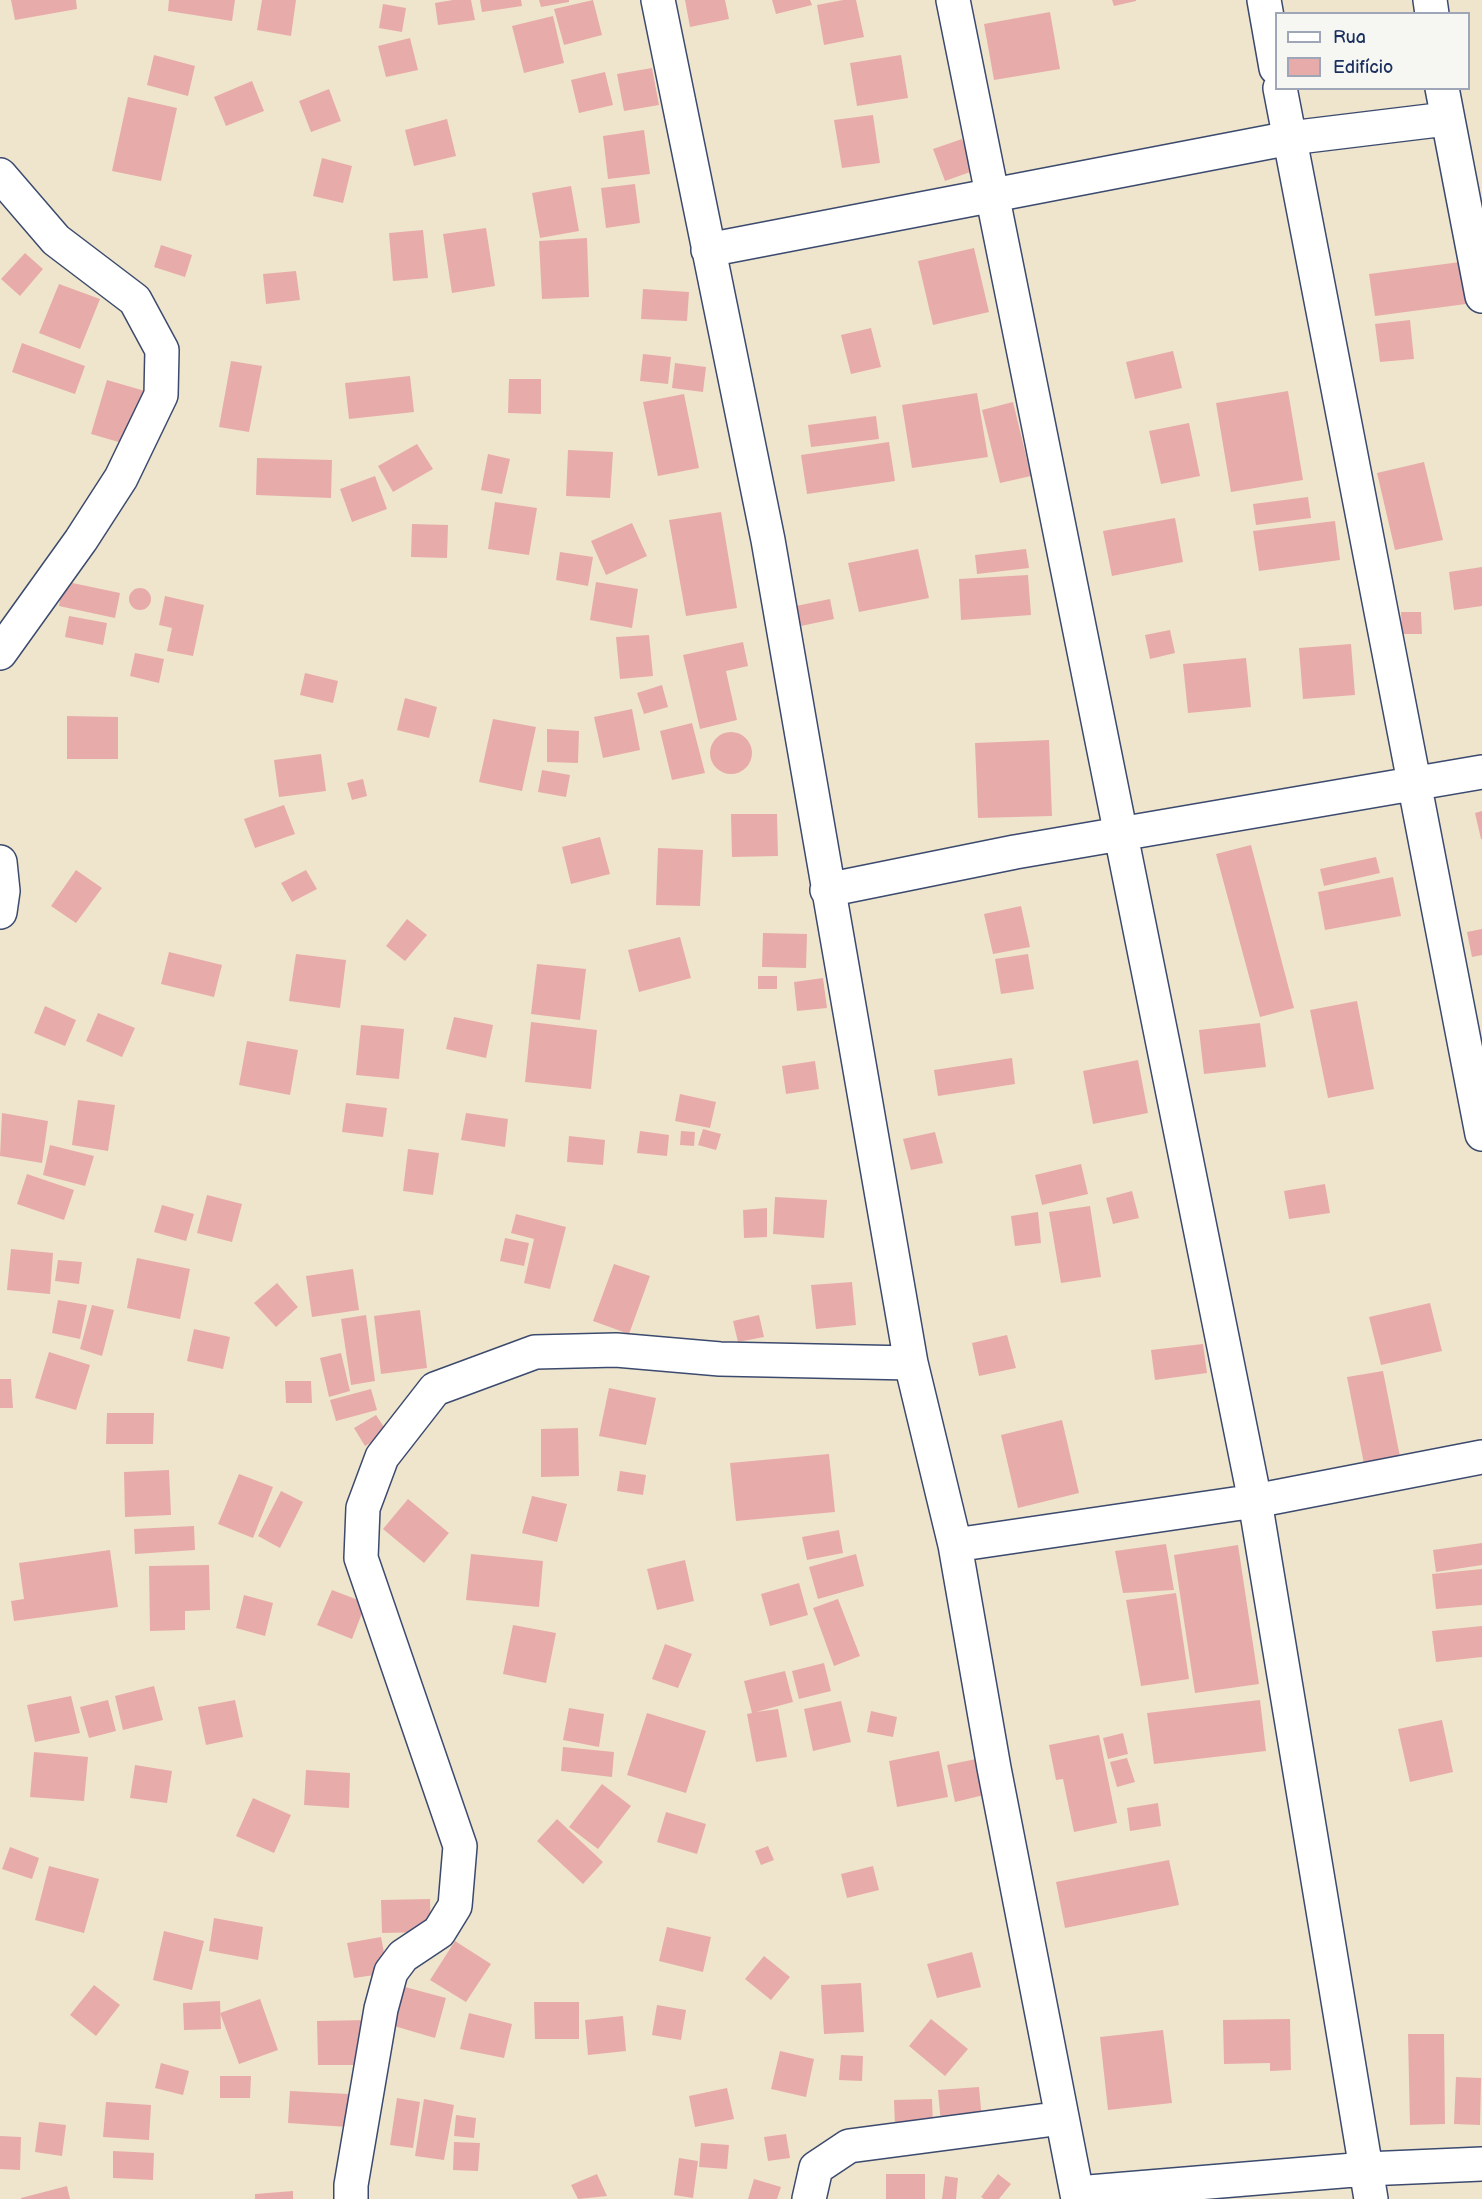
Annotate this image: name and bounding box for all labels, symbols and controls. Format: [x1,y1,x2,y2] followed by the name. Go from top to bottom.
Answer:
[1275,12,1470,90] legend
[1333,27,1366,48] text: Rua
[1333,57,1393,78] text: Edifício

